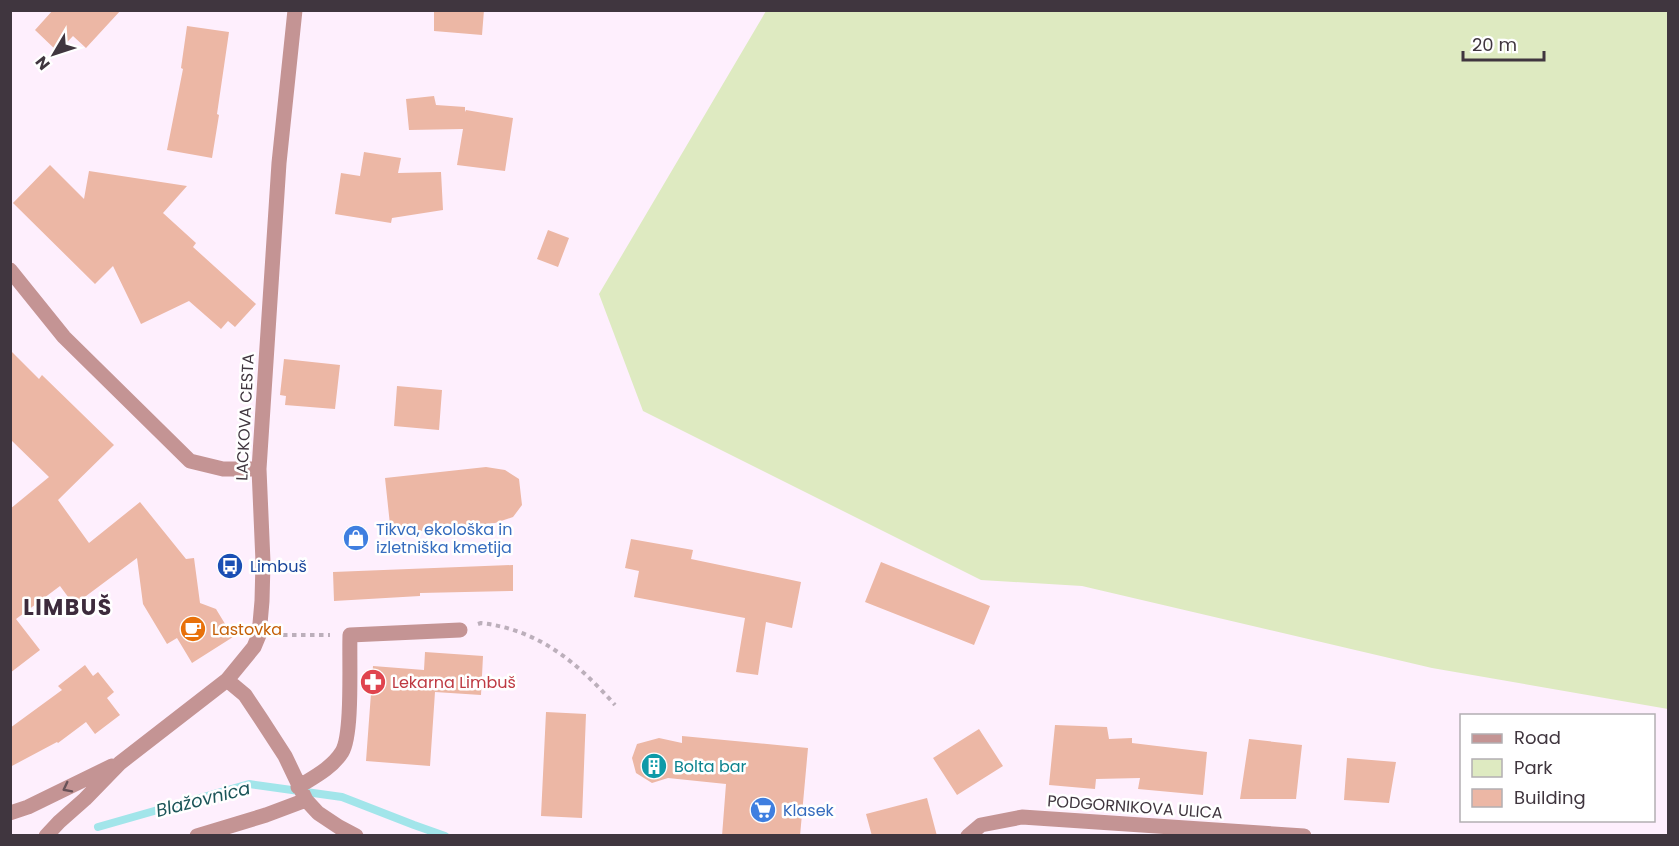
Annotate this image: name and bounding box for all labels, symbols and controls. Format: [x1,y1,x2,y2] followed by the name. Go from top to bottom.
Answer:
[24,24,84,84] north arrow
[1463,24,1544,62] scale bar
[1472,32,1517,57] text: 20 m
[30,51,55,75] text: N
[230,353,260,481] street label: LACKOVA CESTA
[376,518,513,559] place label: Tikva, ekološka in izletniška kmetija
[341,523,371,553] shop icon: Tikva, ekološka in izletniška kmetija
[215,551,245,581] bus stop icon: Limbuš
[250,555,307,578] place label: Limbuš
[23,592,113,623] district label: LIMBUŠ
[178,614,208,644] cafe icon: Lastovka
[212,618,282,641] place label: Lastovka
[358,667,388,697] pharmacy icon: Lekarna Limbuš
[392,671,516,694] place label: Lekarna Limbuš
[1460,714,1655,822] legend
[1514,725,1561,750] text: Road
[639,751,669,781] building icon: Bolta bar
[674,755,747,778] place label: Bolta bar
[1514,755,1553,780] text: Park
[153,775,253,823] water label: Blažovnica
[62,780,73,792] one-way arrow
[1514,785,1586,810] text: Building
[1046,789,1224,825] street label: PODGORNIKOVA ULICA
[748,795,778,825] supermarket icon: Klasek
[783,799,835,822] place label: Klasek

